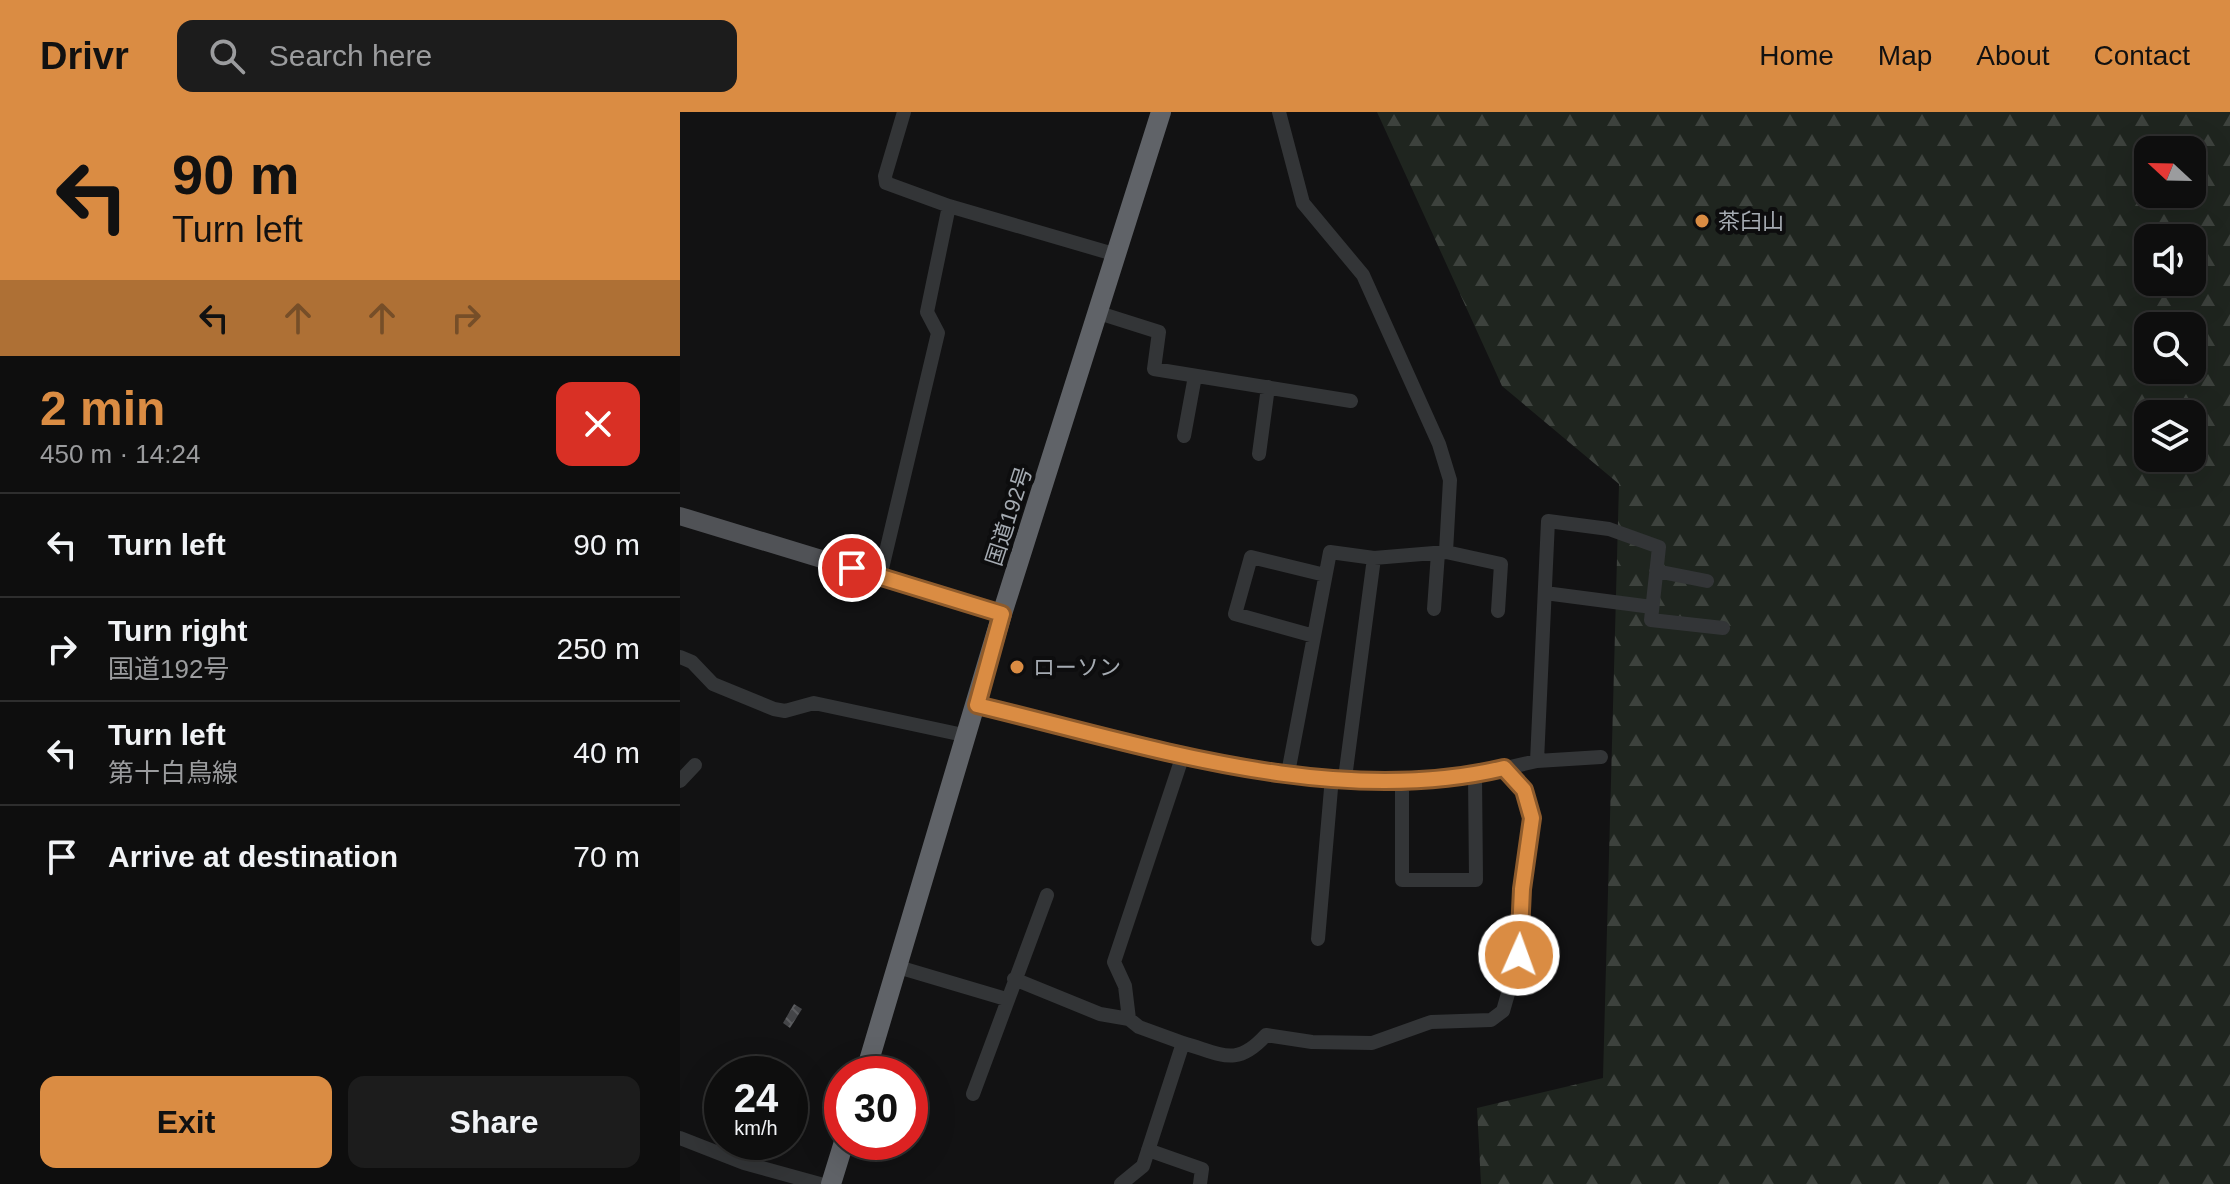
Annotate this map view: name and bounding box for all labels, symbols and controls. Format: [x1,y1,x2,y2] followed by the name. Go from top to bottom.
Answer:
[177,20,737,92] search box
[205,34,249,78] icon: search
[40,35,129,77] text: Drivr
[269,39,432,72] text: Search here
[1759,40,1834,71] text: Home
[1878,40,1932,71] text: Map
[1976,40,2050,71] text: About
[2094,40,2190,71] text: Contact
[2134,136,2206,208] north arrow
[2134,136,2206,472] map controls
[172,143,300,206] text: 90 m
[40,144,144,248] icon: left
[172,209,303,250] text: Turn left
[1718,209,1784,234] place label: 茶臼山
[1693,212,1711,230] marker: 茶臼山
[2134,224,2206,296] button: sound
[192,296,236,340] icon: left
[276,296,320,340] icon: ahead
[360,296,404,340] icon: ahead
[444,296,488,340] icon: right
[2134,312,2206,384] button: search
[40,382,165,435] text: 2 min
[556,382,640,466] button: close
[2134,400,2206,472] button: layers
[40,439,200,469] text: 450 m · 14:24
[981,463,1037,569] street label: 国道192号
[40,523,84,567] icon: left
[108,528,226,561] text: Turn left
[573,528,640,561] text: 90 m
[818,534,886,602] pin
[830,546,874,590] icon: arrive
[108,614,247,647] text: Turn right
[40,627,84,671] icon: right
[557,632,640,665] text: 250 m
[108,654,229,684] text: 国道192号
[1033,655,1121,680] place label: ローソン
[1008,658,1026,676] marker: ローソン
[108,718,226,751] text: Turn left
[40,731,84,775] icon: left
[573,736,640,769] text: 40 m
[108,758,238,788] text: 第十白鳥線
[40,835,84,879] icon: arrive
[108,840,398,873] text: Arrive at destination
[573,840,640,873] text: 70 m
[1477,913,1561,997] position arrow
[824,1056,928,1160] speed limit sign: 30
[40,1076,332,1168] button: Exit
[348,1076,640,1168] button: Share
[734,1076,778,1120] text: 24
[734,1117,778,1139] text: km/h

